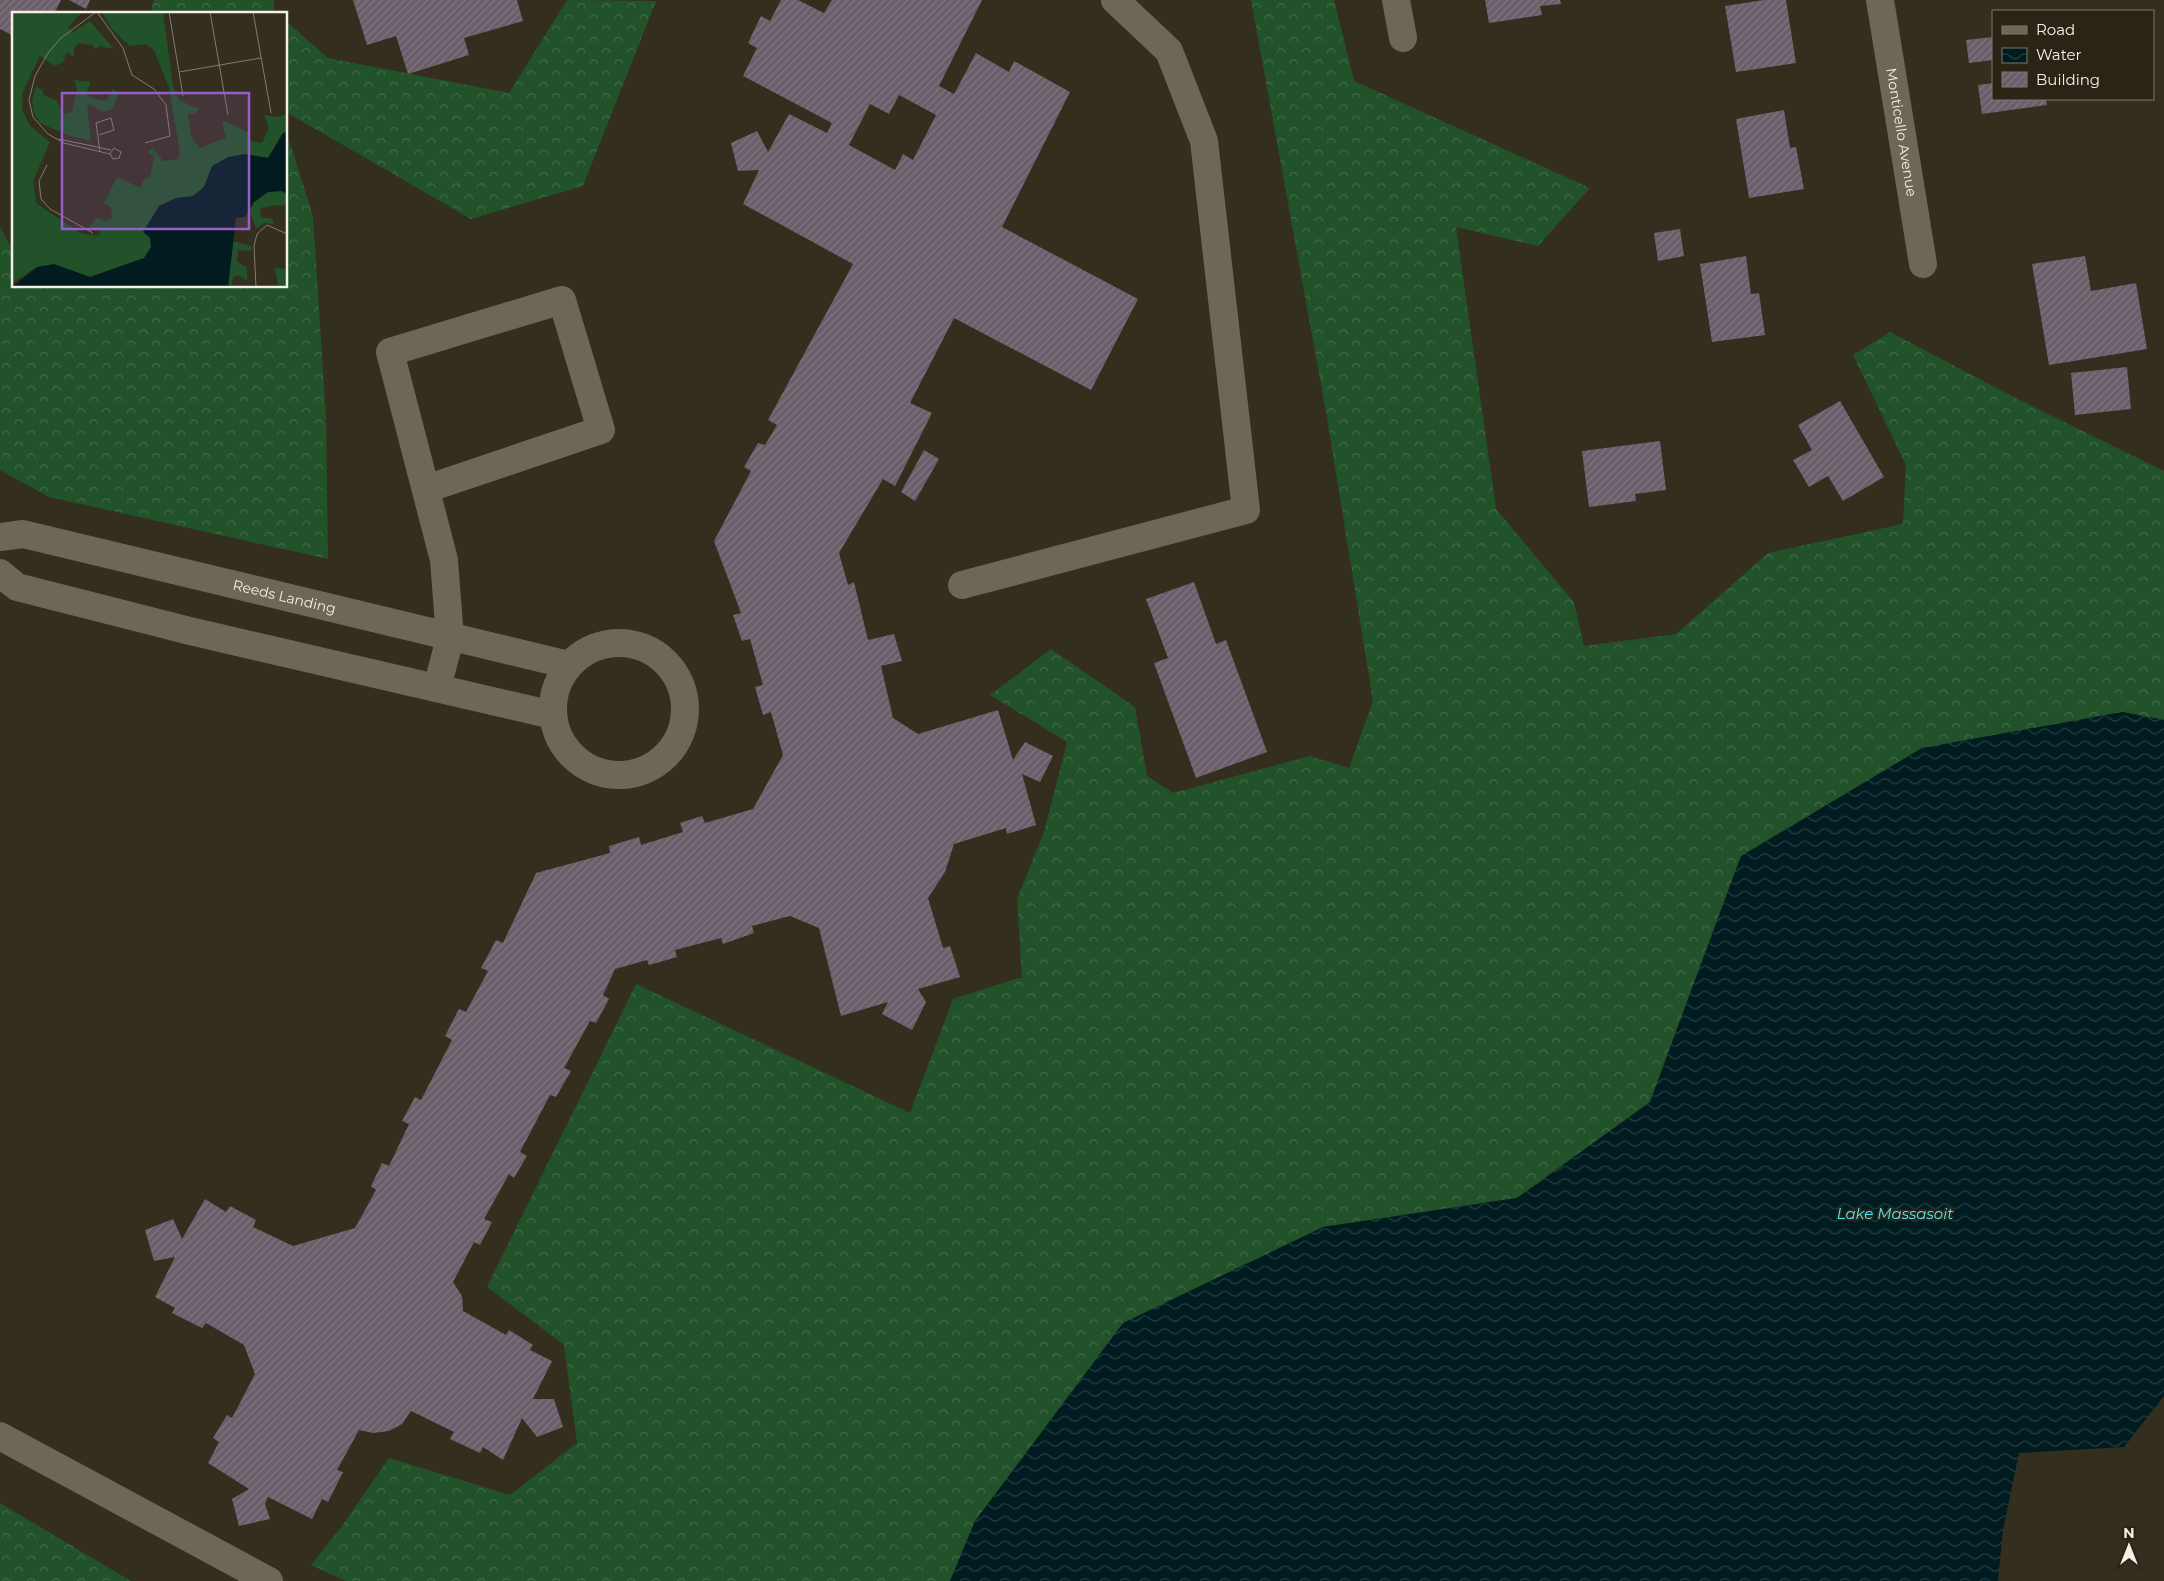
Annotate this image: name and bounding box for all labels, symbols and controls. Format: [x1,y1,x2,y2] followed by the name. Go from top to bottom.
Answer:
[1992,10,2154,100] legend
[12,12,288,288] inset map
[2036,20,2075,39] text: Road
[2036,45,2082,64] text: Water
[1882,67,1921,198] street label: Monticello Avenue
[2036,70,2100,89] text: Building
[231,576,338,618] street label: Reeds Landing
[1837,1204,1953,1223] water label: Lake Massasoit
[2104,1521,2154,1571] north arrow
[2123,1524,2135,1542] text: N

